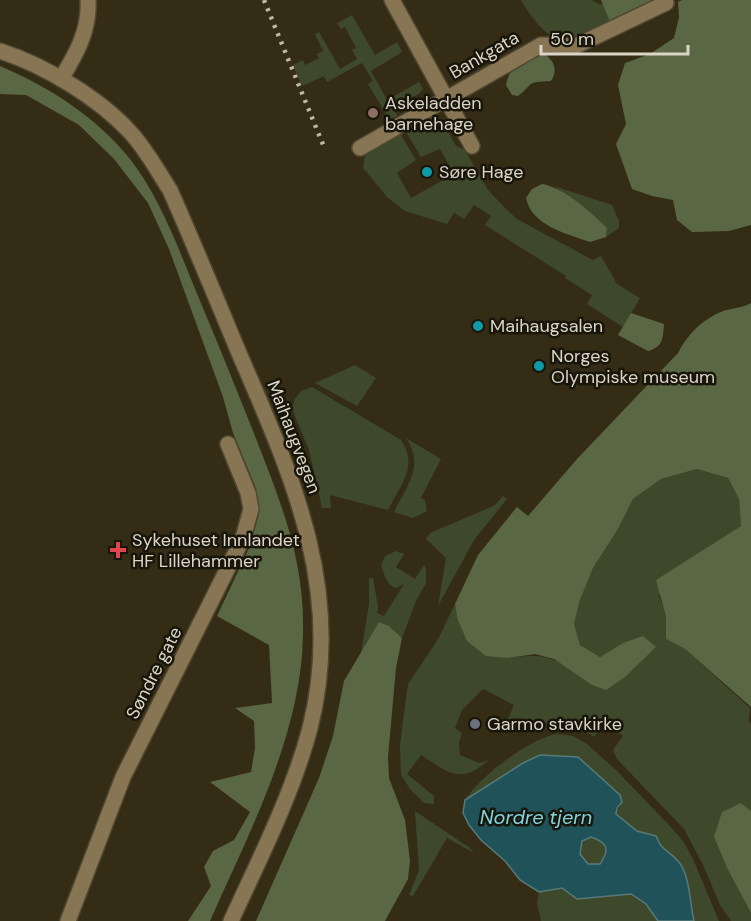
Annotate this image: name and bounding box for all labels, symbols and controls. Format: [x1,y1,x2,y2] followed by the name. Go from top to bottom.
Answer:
[541,18,688,56] scale bar
[445,25,523,85] street label: Bankgata
[550,27,594,51] text: 50 m
[385,91,482,136] place label: Askeladden barnehage
[366,106,380,120] marker: Askeladden barnehage
[439,160,523,184] place label: Søre Hage
[420,165,434,179] marker: Søre Hage
[490,314,603,338] place label: Maihaugsalen
[471,319,485,333] marker: Maihaugsalen
[551,344,715,389] place label: Norges Olympiske museum
[532,359,546,373] marker: Norges Olympiske museum
[261,377,327,497] street label: Maihaugvegen
[132,528,300,573] place label: Sykehuset Innlandet HF Lillehammer
[109,541,127,559] marker: Sykehuset Innlandet HF Lillehammer
[120,623,188,723] street label: Søndre gate
[487,712,622,736] place label: Garmo stavkirke
[468,717,482,731] marker: Garmo stavkirke
[480,804,592,830] water label: Nordre tjern

